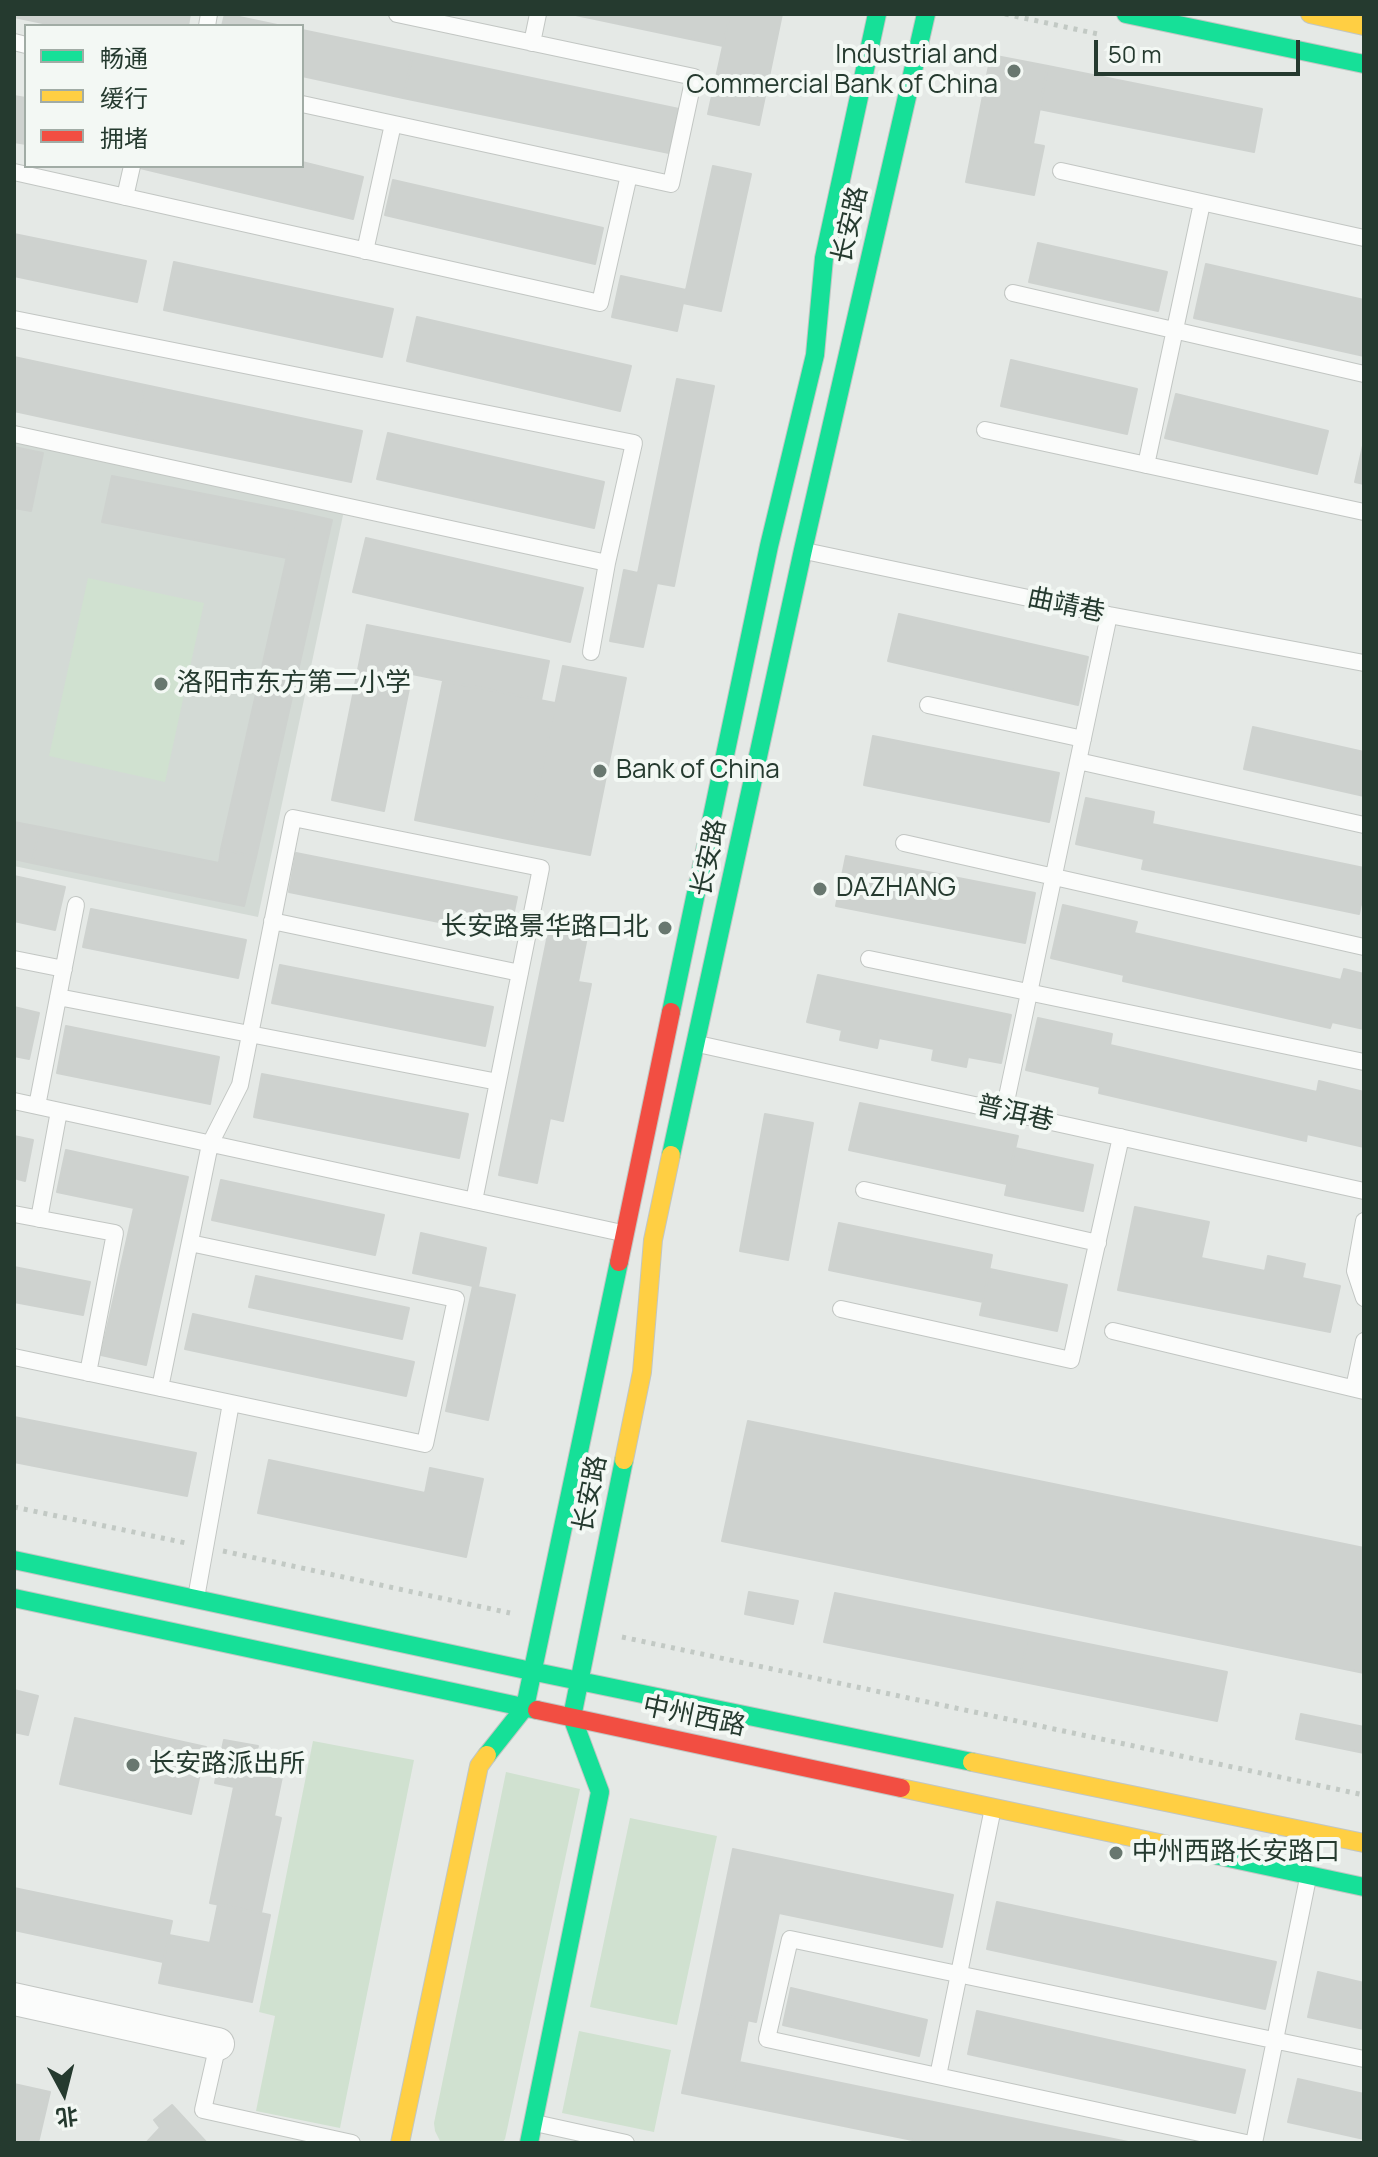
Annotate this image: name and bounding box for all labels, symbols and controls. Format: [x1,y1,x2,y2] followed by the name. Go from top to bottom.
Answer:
[24,24,304,168] legend
[1098,24,1304,74] scale bar
[1108,37,1162,70] text: 50 m
[686,40,998,102] place label: Industrial and Commercial Bank of China
[100,41,148,74] text: 畅通
[1005,62,1023,80] marker: Industrial and Commercial Bank of China
[100,81,148,114] text: 缓行
[100,121,148,154] text: 拥堵
[827,183,875,267] street label: 长安路
[1025,583,1107,629] street label: 曲靖巷
[177,668,411,700] place label: 洛阳市东方第二小学
[152,675,170,693] marker: 洛阳市东方第二小学
[616,755,780,787] place label: Bank of China
[591,762,609,780] marker: Bank of China
[687,817,733,899] street label: 长安路
[836,873,956,905] place label: DAZHANG
[811,880,829,898] marker: DAZHANG
[441,912,649,944] place label: 长安路景华路口北
[656,919,674,937] marker: 长安路景华路口北
[973,1090,1057,1138] street label: 普洱巷
[568,1453,614,1535] street label: 长安路
[640,1691,748,1743] street label: 中州西路
[149,1749,305,1781] place label: 长安路派出所
[124,1756,142,1774] marker: 长安路派出所
[1132,1837,1340,1869] place label: 中州西路长安路口
[1107,1844,1125,1862] marker: 中州西路长安路口
[24,2053,104,2133] north arrow
[54,2101,80,2133] text: 北

